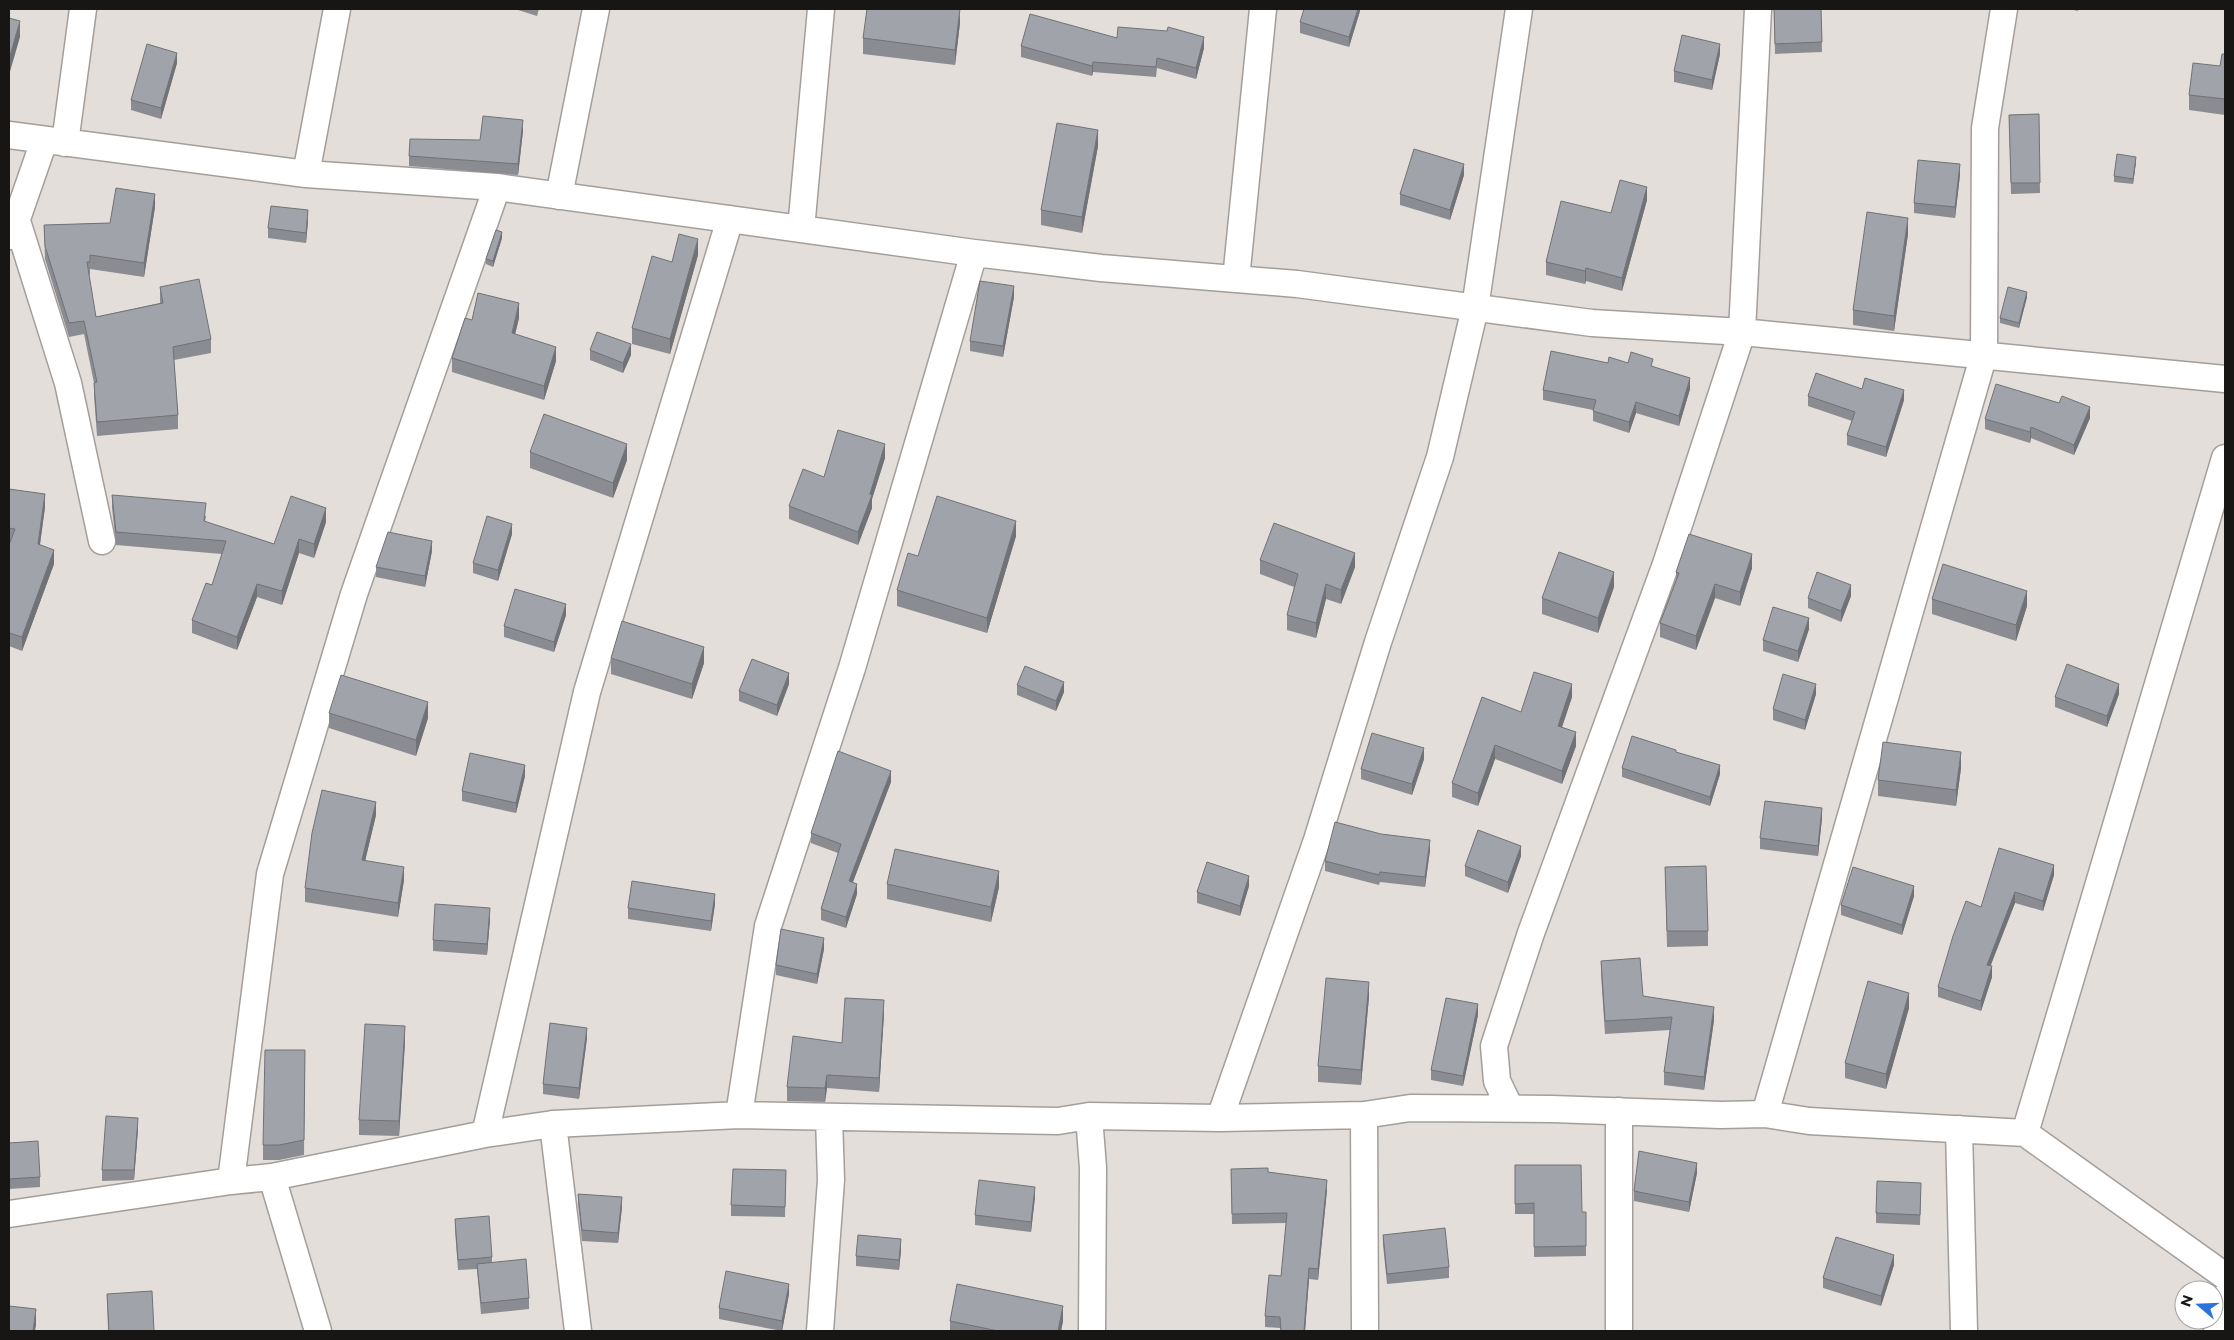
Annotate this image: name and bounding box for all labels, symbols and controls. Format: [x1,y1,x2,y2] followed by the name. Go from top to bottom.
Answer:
[2174,1280,2224,1330] north arrow
[2176,1292,2197,1309] text: N

